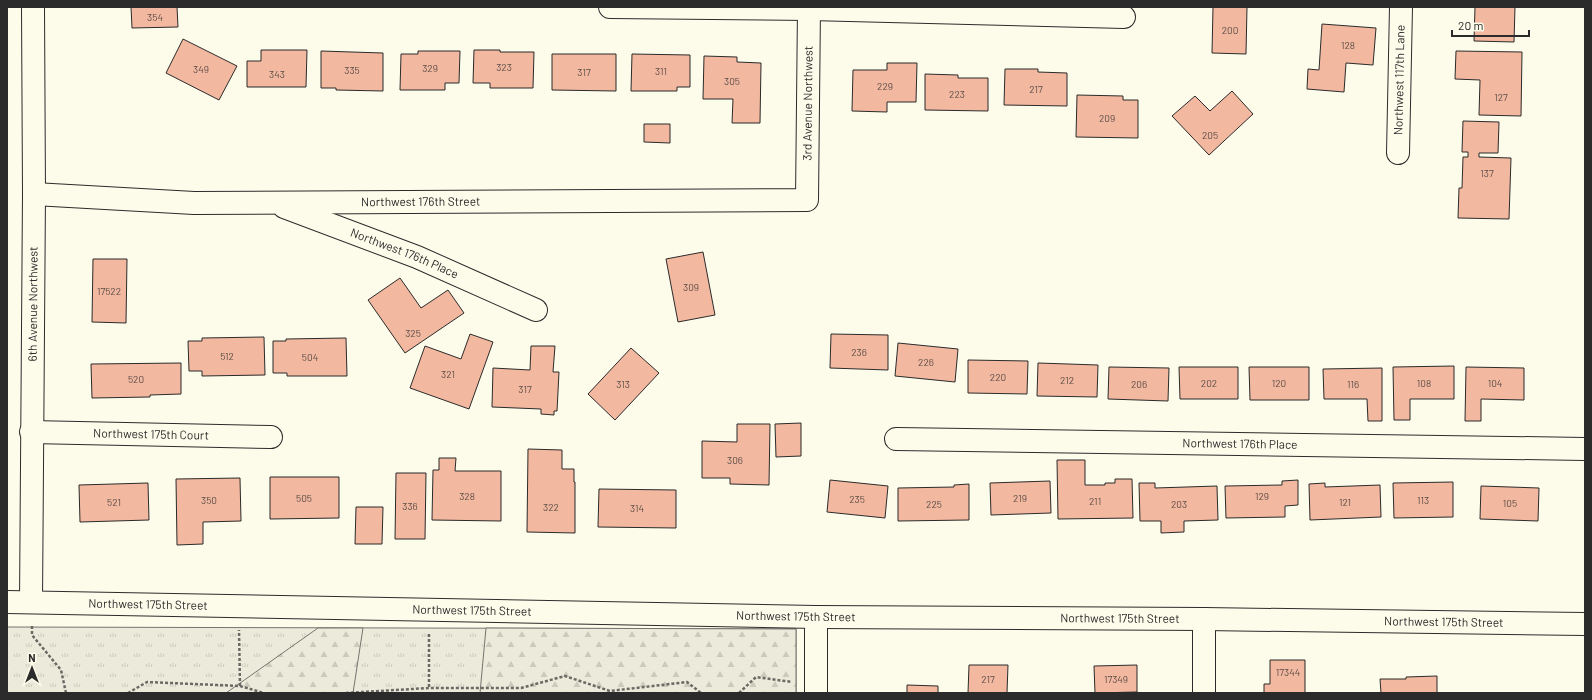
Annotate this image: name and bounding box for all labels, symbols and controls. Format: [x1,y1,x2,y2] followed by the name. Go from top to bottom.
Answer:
[147,11,163,23] house number: 354
[1452,12,1529,38] scale bar
[1458,18,1484,32] text: 20 m
[1222,24,1238,36] house number: 200
[1390,25,1407,135] street label: Northwest 117th Lane
[1341,39,1355,51] house number: 128
[799,46,815,161] street label: 3rd Avenue Northwest
[496,61,512,73] house number: 323
[422,62,438,74] house number: 329
[193,63,209,75] house number: 349
[344,64,360,76] house number: 335
[655,65,667,77] house number: 311
[577,66,591,78] house number: 317
[269,68,285,80] house number: 343
[724,75,740,87] house number: 305
[877,80,893,92] house number: 229
[1029,83,1043,95] house number: 217
[949,88,965,100] house number: 223
[1494,91,1508,103] house number: 127
[1099,112,1115,124] house number: 209
[1202,129,1218,141] house number: 205
[1480,167,1494,179] house number: 137
[361,194,480,208] street label: Northwest 176th Street
[349,225,461,281] street label: Northwest 176th Place
[25,247,40,361] street label: 6th Avenue Northwest
[683,281,699,293] house number: 309
[97,285,121,297] house number: 17522
[405,327,421,339] house number: 325
[851,346,867,358] house number: 236
[220,350,234,362] house number: 512
[302,351,318,363] house number: 504
[918,356,934,368] house number: 226
[441,368,455,380] house number: 321
[990,371,1006,383] house number: 220
[128,373,144,385] house number: 520
[1060,374,1074,386] house number: 212
[1201,377,1217,389] house number: 202
[1272,377,1286,389] house number: 120
[1417,377,1431,389] house number: 108
[1488,377,1502,389] house number: 104
[616,378,630,390] house number: 313
[1131,378,1147,390] house number: 206
[1347,378,1359,390] house number: 116
[518,383,532,395] house number: 317
[93,425,209,442] street label: Northwest 175th Court
[1182,435,1298,451] street label: Northwest 176th Place
[727,454,743,466] house number: 306
[459,490,475,502] house number: 328
[1255,490,1269,502] house number: 129
[296,492,312,504] house number: 505
[1013,492,1027,504] house number: 219
[849,493,865,505] house number: 235
[201,494,217,506] house number: 350
[1417,494,1429,506] house number: 113
[1089,495,1101,507] house number: 211
[107,496,121,508] house number: 521
[1339,496,1351,508] house number: 121
[1503,497,1517,509] house number: 105
[926,498,942,510] house number: 225
[1171,498,1187,510] house number: 203
[402,500,418,512] house number: 336
[543,501,559,513] house number: 322
[630,502,644,514] house number: 314
[88,596,208,612] street label: Northwest 175th Street
[412,602,532,618] street label: Northwest 175th Street
[736,608,856,623] street label: Northwest 175th Street
[1060,610,1180,625] street label: Northwest 175th Street
[1384,613,1504,629] street label: Northwest 175th Street
[12,648,52,688] north arrow
[28,651,36,664] text: N
[1276,666,1300,678] house number: 17344
[981,673,995,685] house number: 217
[1104,673,1128,685] house number: 17349

